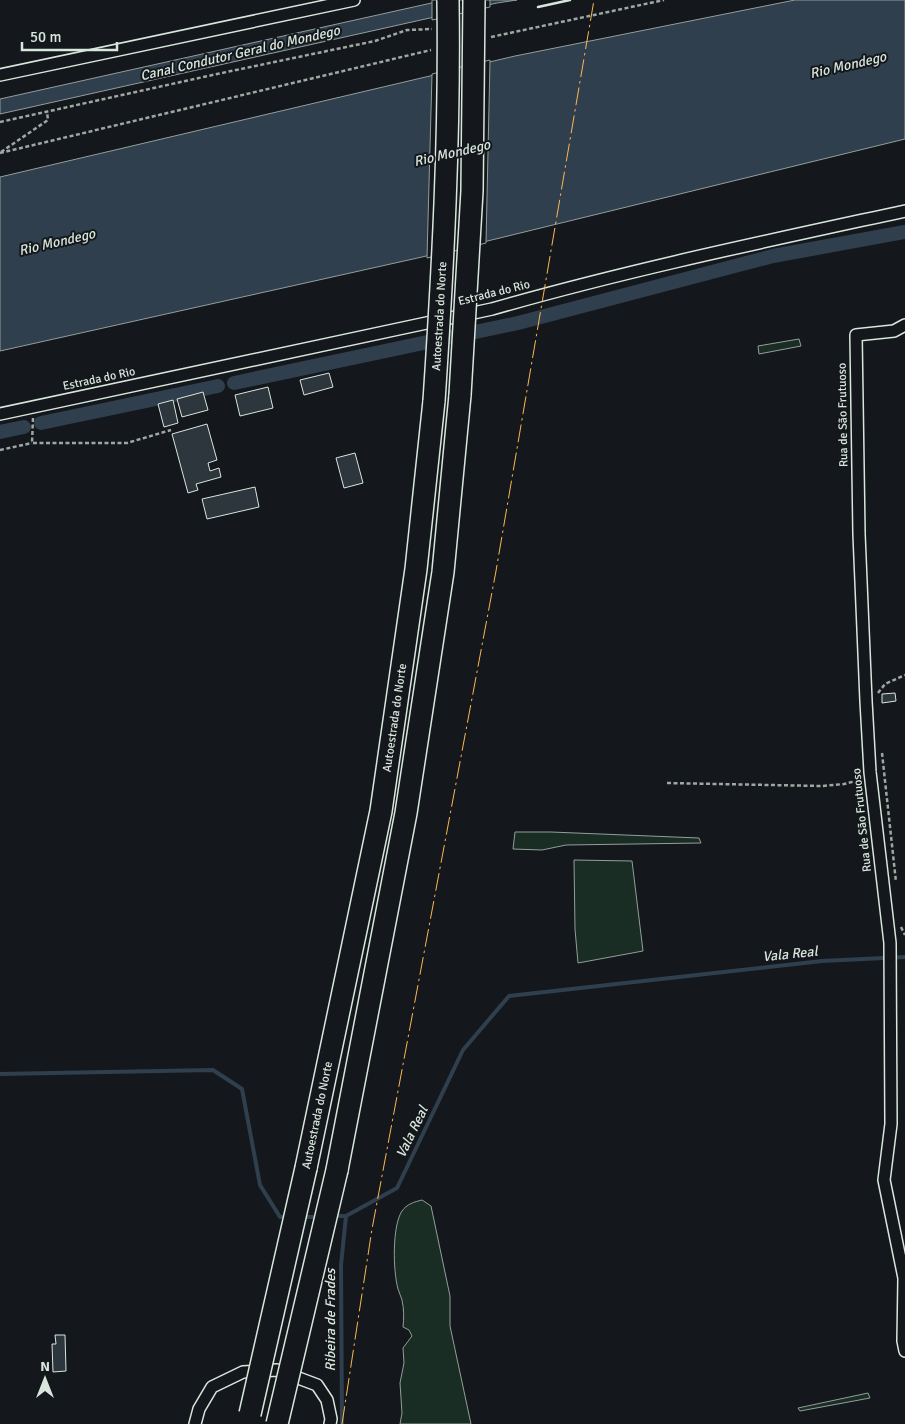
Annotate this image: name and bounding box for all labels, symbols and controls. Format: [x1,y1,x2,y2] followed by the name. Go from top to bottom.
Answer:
[22,20,118,52] scale bar
[138,22,342,84] water label: Canal Condutor Geral do Mondego
[30,28,61,46] text: 50 m
[808,48,889,82] water label: Rio Mondego
[412,136,493,170] water label: Rio Mondego
[17,225,98,259] water label: Rio Mondego
[429,261,450,371] street label: Autoestrada do Norte
[456,277,532,309] street label: Estrada do Rio
[835,363,851,467] street label: Rua de São Frutuoso
[61,364,137,394] street label: Estrada do Rio
[379,662,410,773] street label: Autoestrada do Norte
[849,767,875,873] street label: Rua de São Frutuoso
[762,943,819,965] water label: Vala Real
[298,1060,336,1170] street label: Autoestrada do Norte
[392,1103,432,1161] water label: Vala Real
[322,1267,339,1371] water label: Ribeira de Frades
[20,1354,70,1404] north arrow
[40,1358,50,1375] text: N

